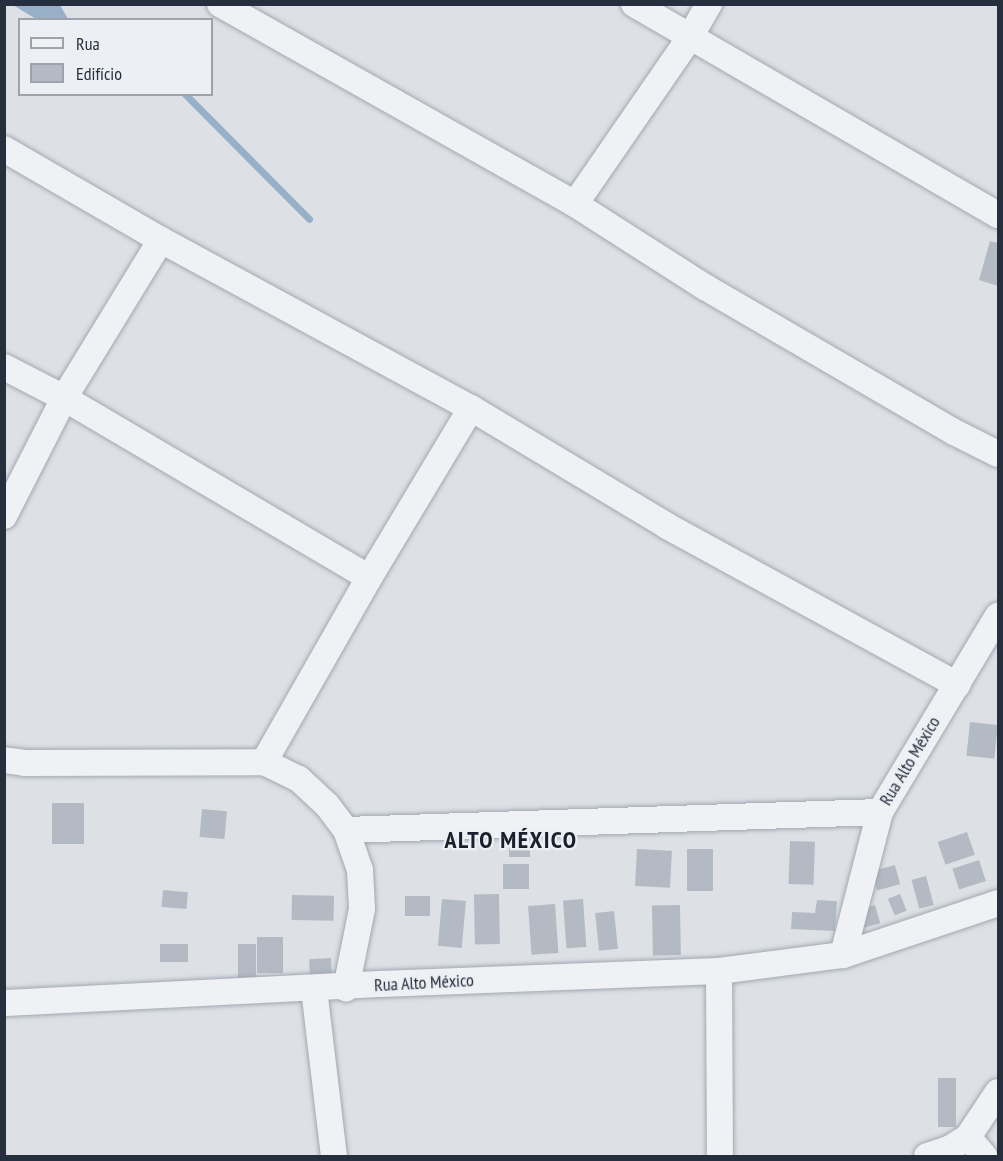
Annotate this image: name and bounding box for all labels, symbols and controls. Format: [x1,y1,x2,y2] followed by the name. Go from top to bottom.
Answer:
[18,18,213,96] legend
[76,32,100,55] text: Rua
[76,62,122,85] text: Edifício
[875,712,945,810] street label: Rua Alto México
[444,826,578,854] district label: ALTO MÉXICO
[373,970,475,996] street label: Rua Alto México

